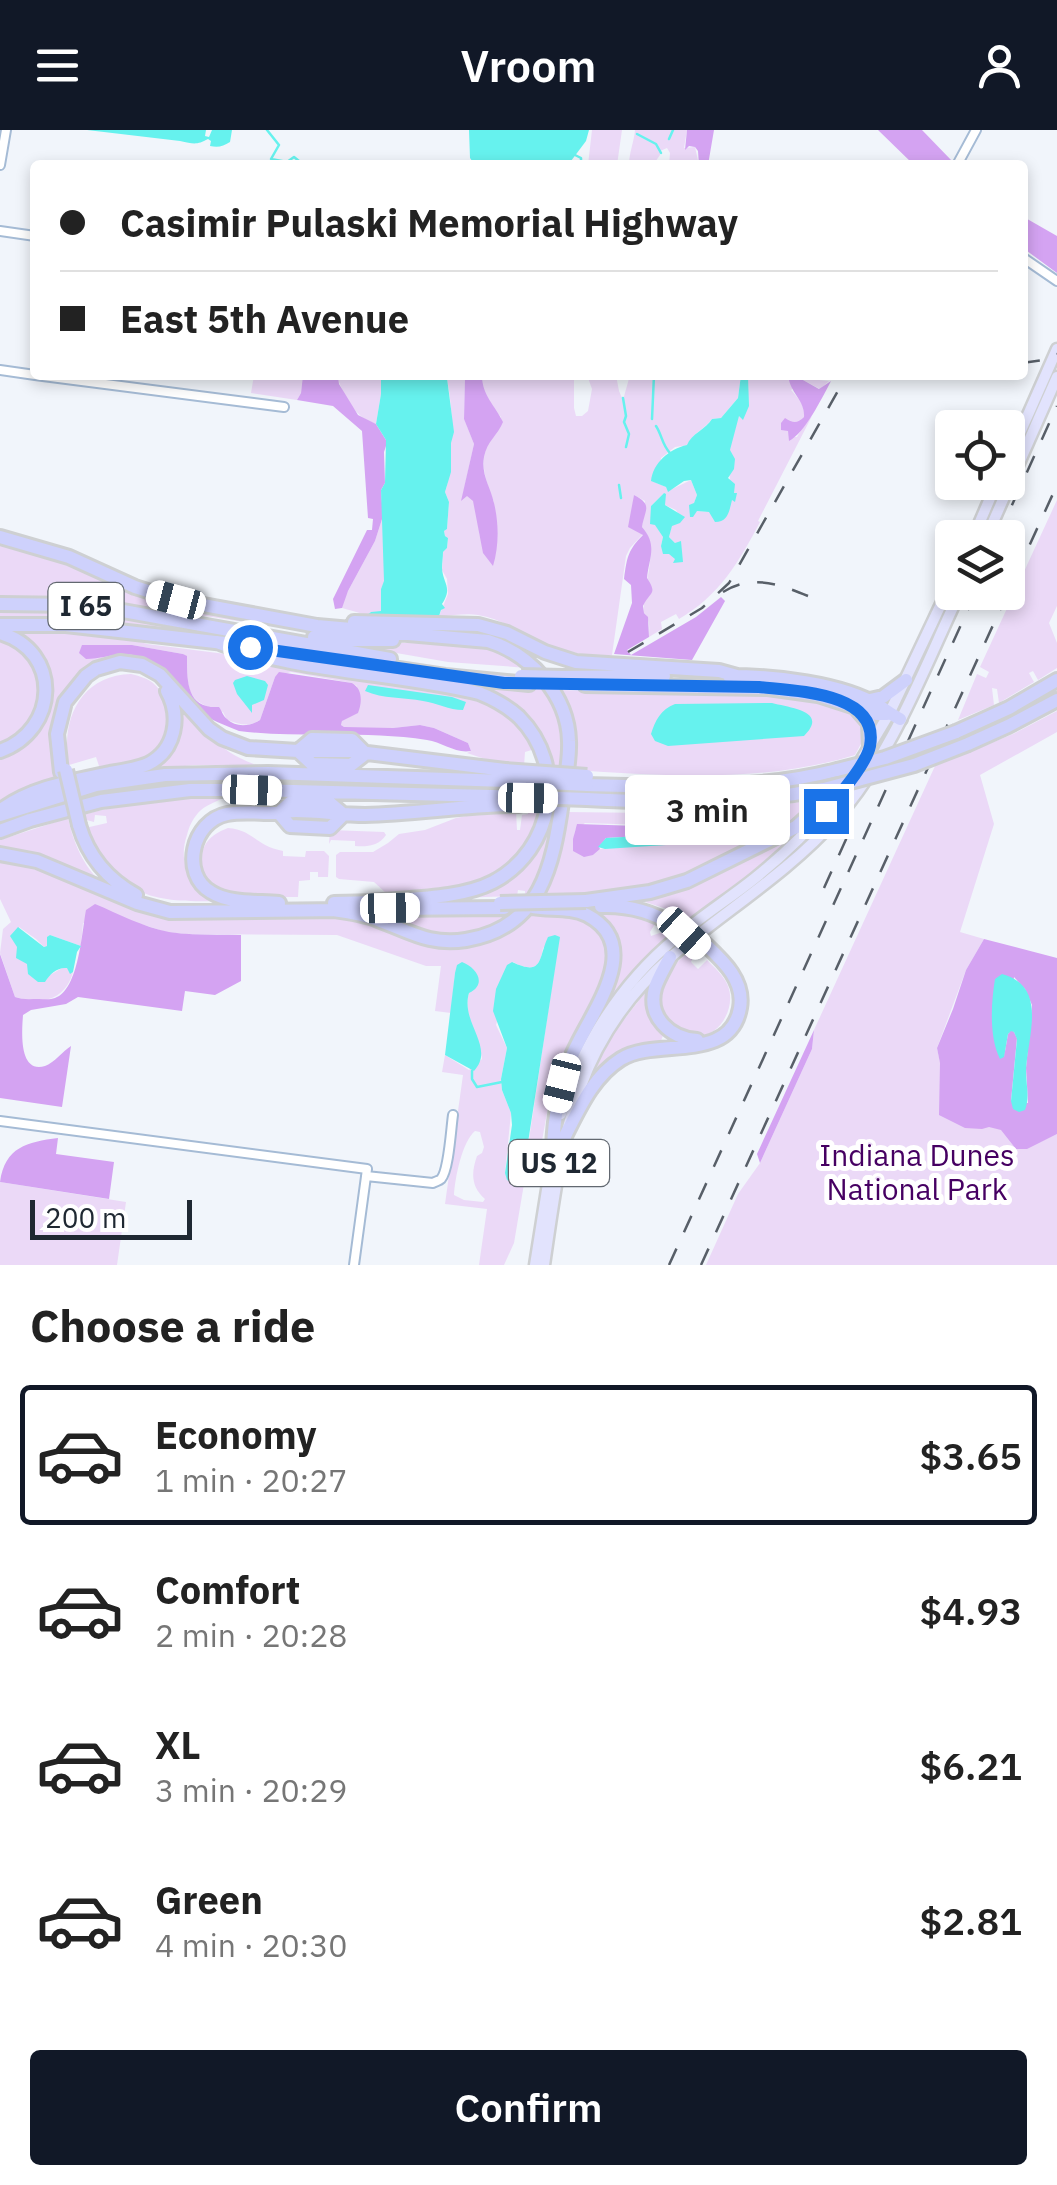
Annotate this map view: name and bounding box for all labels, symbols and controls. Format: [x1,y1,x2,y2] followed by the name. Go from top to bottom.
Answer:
[461,36,596,94] text: Vroom
[30,38,85,93] icon: menu
[972,38,1027,93] icon: person
[120,198,738,247] text: Casimir Pulaski Memorial Highway
[120,294,409,343] text: East 5th Avenue
[935,410,1025,610] map controls
[935,410,1025,500] button: locate
[935,520,1025,610] button: layers
[143,578,209,622] car
[48,583,124,629] road number: I 65
[228,625,273,670] route start
[221,774,283,806] car
[626,776,791,846] callout: 3 min
[498,782,558,814] car
[666,789,749,831] text: 3 min
[804,789,849,834] route end
[360,892,420,924] car
[652,902,716,964] car
[540,1050,584,1116] car
[819,1135,1015,1208] park label: Indiana Dunes National Park
[509,1140,609,1186] road number: US 12
[30,1195,192,1240] scale bar
[45,1199,126,1236] text: 200 m
[30,1296,315,1354] text: Choose a ride
[35,1410,125,1500] icon: car
[155,1410,317,1459] text: Economy
[919,1431,1022,1480] text: $3.65
[155,1459,348,1501] text: 1 min · 20:27
[35,1565,125,1655] icon: car
[155,1565,300,1614] text: Comfort
[919,1586,1022,1635] text: $4.93
[155,1614,348,1656] text: 2 min · 20:28
[35,1720,125,1810] icon: car
[155,1720,201,1769] text: XL
[919,1741,1022,1790] text: $6.21
[155,1769,348,1811] text: 3 min · 20:29
[35,1875,125,1965] icon: car
[155,1875,263,1924] text: Green
[919,1896,1022,1945] text: $2.81
[155,1924,348,1966] text: 4 min · 20:30
[30,2050,1027,2165] button: Confirm

